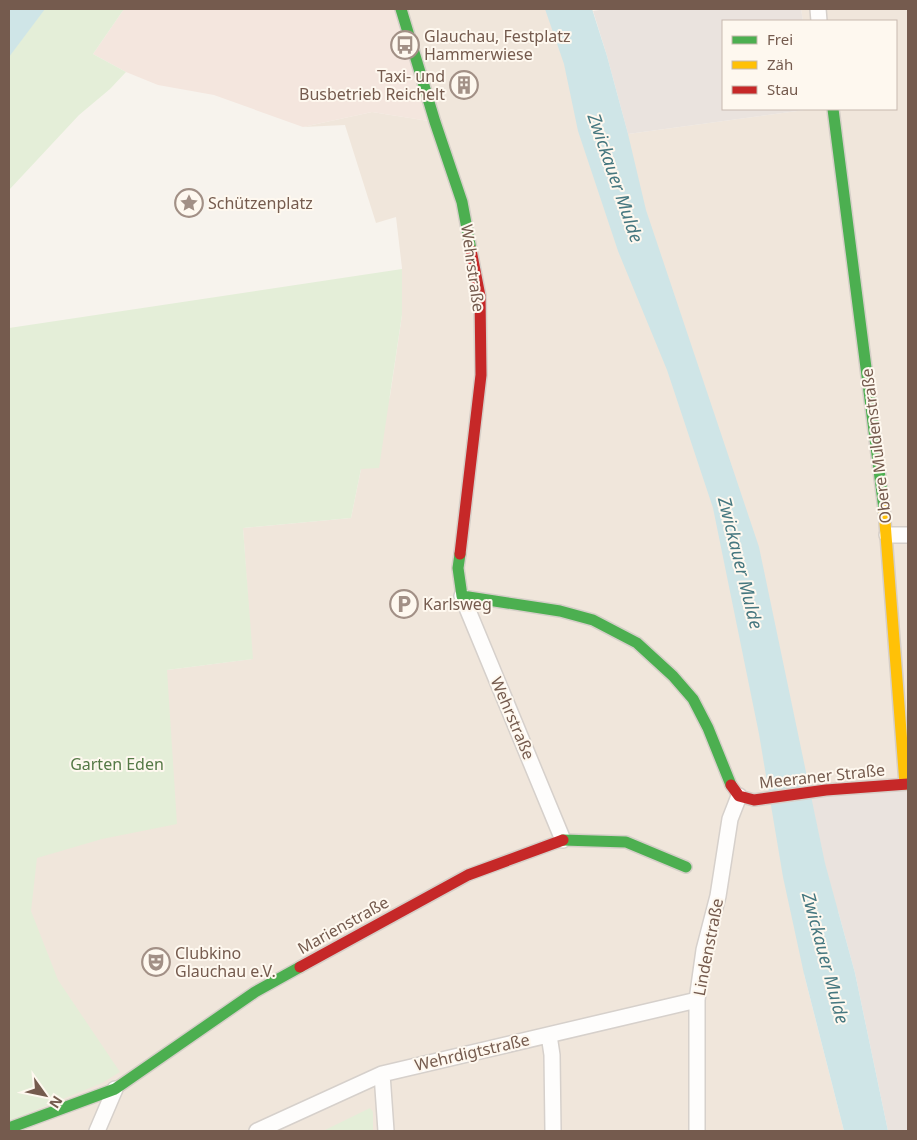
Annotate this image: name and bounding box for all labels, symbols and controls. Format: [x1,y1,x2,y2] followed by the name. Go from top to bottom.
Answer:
[722,20,897,110] legend
[424,25,571,65] place label: Glauchau, Festplatz Hammerwiese
[767,29,793,49] text: Frei
[390,30,420,60] bus stop icon: Glauchau, Festplatz Hammerwiese
[767,54,793,74] text: Zäh
[299,65,445,105] place label: Taxi- und Busbetrieb Reichelt
[449,70,479,100] building icon: Taxi- und Busbetrieb Reichelt
[767,79,798,99] text: Stau
[582,109,649,246] water label: Zwickauer Mulde
[174,188,204,218] place icon: Schützenplatz
[208,192,313,214] place label: Schützenplatz
[456,223,490,313] street label: Wehrstraße
[856,367,896,525] street label: Obere Muldenstraße
[713,493,769,631] water label: Zwickauer Mulde
[389,589,419,619] parking icon: Karlsweg
[423,593,492,615] place label: Karlsweg
[486,673,540,763] street label: Wehrstraße
[70,753,164,775] park label: Garten Eden
[758,758,886,794] street label: Meeraner Straße
[797,888,855,1026] water label: Zwickauer Mulde
[294,891,392,959] street label: Marienstraße
[688,896,728,998] street label: Lindenstraße
[175,942,276,982] place label: Clubkino Glauchau e.V.
[141,947,171,977] theatre icon: Clubkino Glauchau e.V.
[412,1028,532,1076] street label: Wehrdigtstraße
[20,1070,70,1120] north arrow
[45,1092,67,1112] text: N

